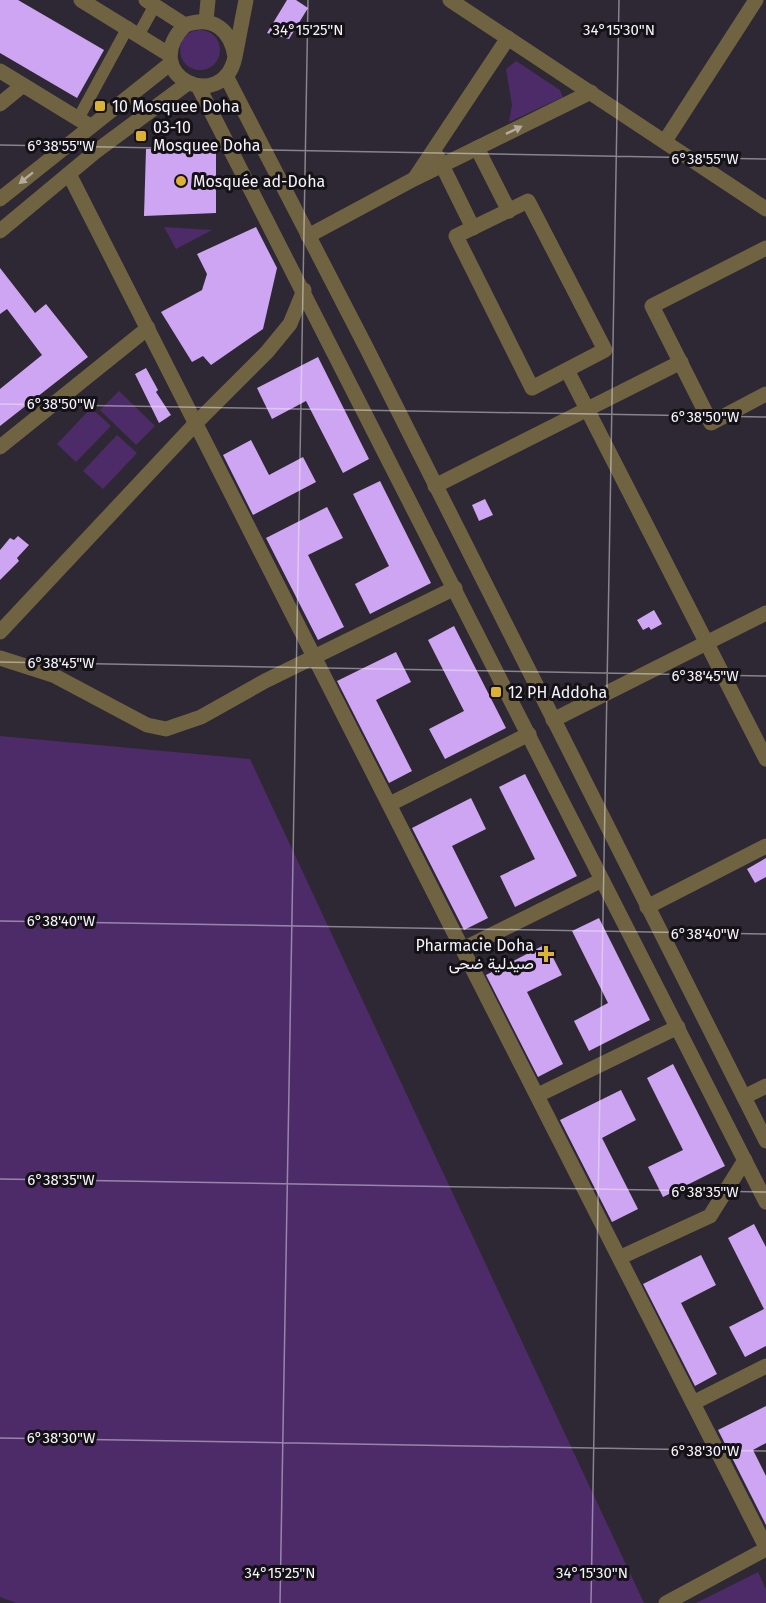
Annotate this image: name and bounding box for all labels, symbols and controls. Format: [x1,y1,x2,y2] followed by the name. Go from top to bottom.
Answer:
[273,21,343,39] text: 34°15'25"N
[583,21,655,39] text: 34°15'30"N
[112,97,240,116] place label: 10 Mosquee Doha
[93,99,107,113] marker: 10 Mosquee Doha
[153,118,261,155] place label: 03-10 Mosquee Doha
[505,126,522,135] one-way arrow
[134,129,148,143] marker: 03-10 Mosquee Doha
[27,137,95,155] text: 6°38'55"W
[671,150,739,168] text: 6°38'55"W
[19,171,34,183] one-way arrow
[193,172,325,191] place label: Mosquée ad-Doha
[174,174,188,188] marker: Mosquée ad-Doha
[27,395,96,413] text: 6°38'50"W
[671,408,740,426] text: 6°38'50"W
[27,654,95,672] text: 6°38'45"W
[671,667,739,685] text: 6°38'45"W
[508,683,607,702] place label: 12 PH Addoha
[489,685,503,699] marker: 12 PH Addoha
[27,912,96,930] text: 6°38'40"W
[671,925,740,943] text: 6°38'40"W
[416,936,534,974] place label: Pharmacie Doha صيدلية ضحى
[539,947,553,961] marker: Pharmacie Doha صيدلية ضحى
[27,1171,95,1189] text: 6°38'35"W
[671,1183,739,1201] text: 6°38'35"W
[27,1429,96,1447] text: 6°38'30"W
[671,1442,740,1460] text: 6°38'30"W
[245,1564,315,1582] text: 34°15'25"N
[556,1564,628,1582] text: 34°15'30"N

